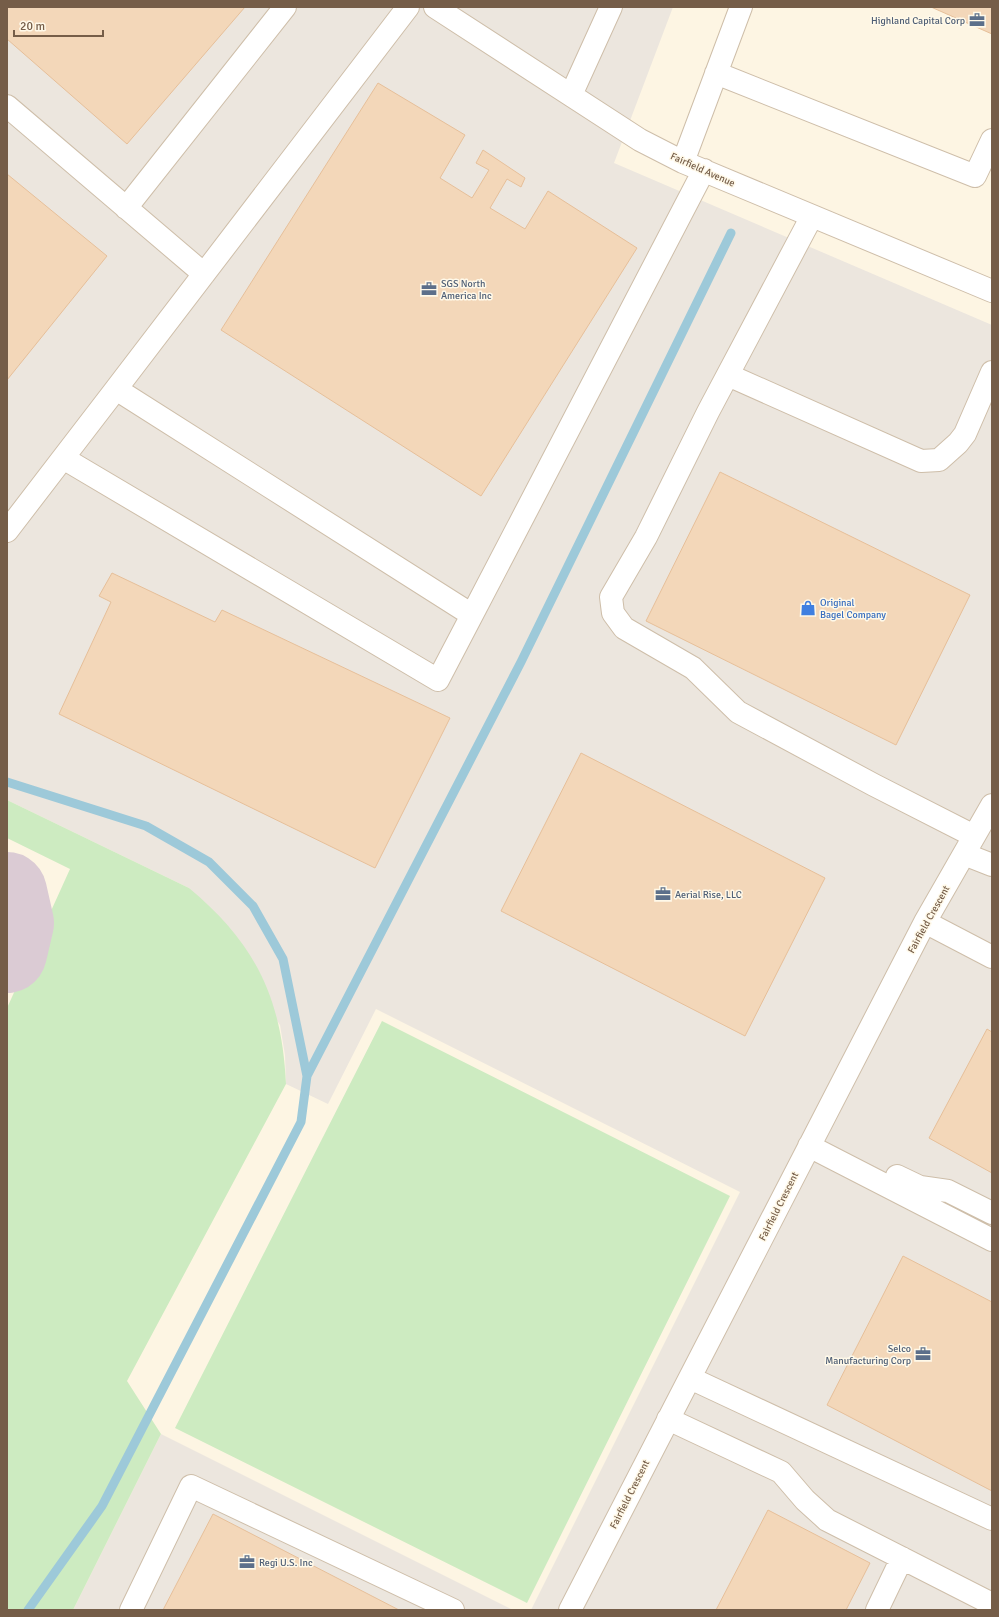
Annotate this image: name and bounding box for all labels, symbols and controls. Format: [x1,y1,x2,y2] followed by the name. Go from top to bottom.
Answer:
[968,11,986,29] office icon: Highland Capital Corp
[14,12,103,38] scale bar
[871,15,965,27] place label: Highland Capital Corp
[20,19,45,34] text: 20 m
[669,150,737,189] street label: Fairfield Avenue
[441,278,492,302] place label: SGS North America Inc
[420,280,438,298] office icon: SGS North America Inc
[820,597,886,621] place label: Original Bagel Company
[799,599,817,617] shop icon: Original Bagel Company
[905,883,953,955] street label: Fairfield Crescent
[654,885,672,903] office icon: Aerial Rise, LLC
[675,889,742,901] place label: Aerial Rise, LLC
[756,1170,802,1243] street label: Fairfield Crescent
[825,1343,911,1367] place label: Selco Manufacturing Corp
[914,1345,932,1363] office icon: Selco Manufacturing Corp
[607,1458,653,1531] street label: Fairfield Crescent
[238,1553,256,1571] office icon: Regi U.S. Inc
[259,1557,313,1569] place label: Regi U.S. Inc

